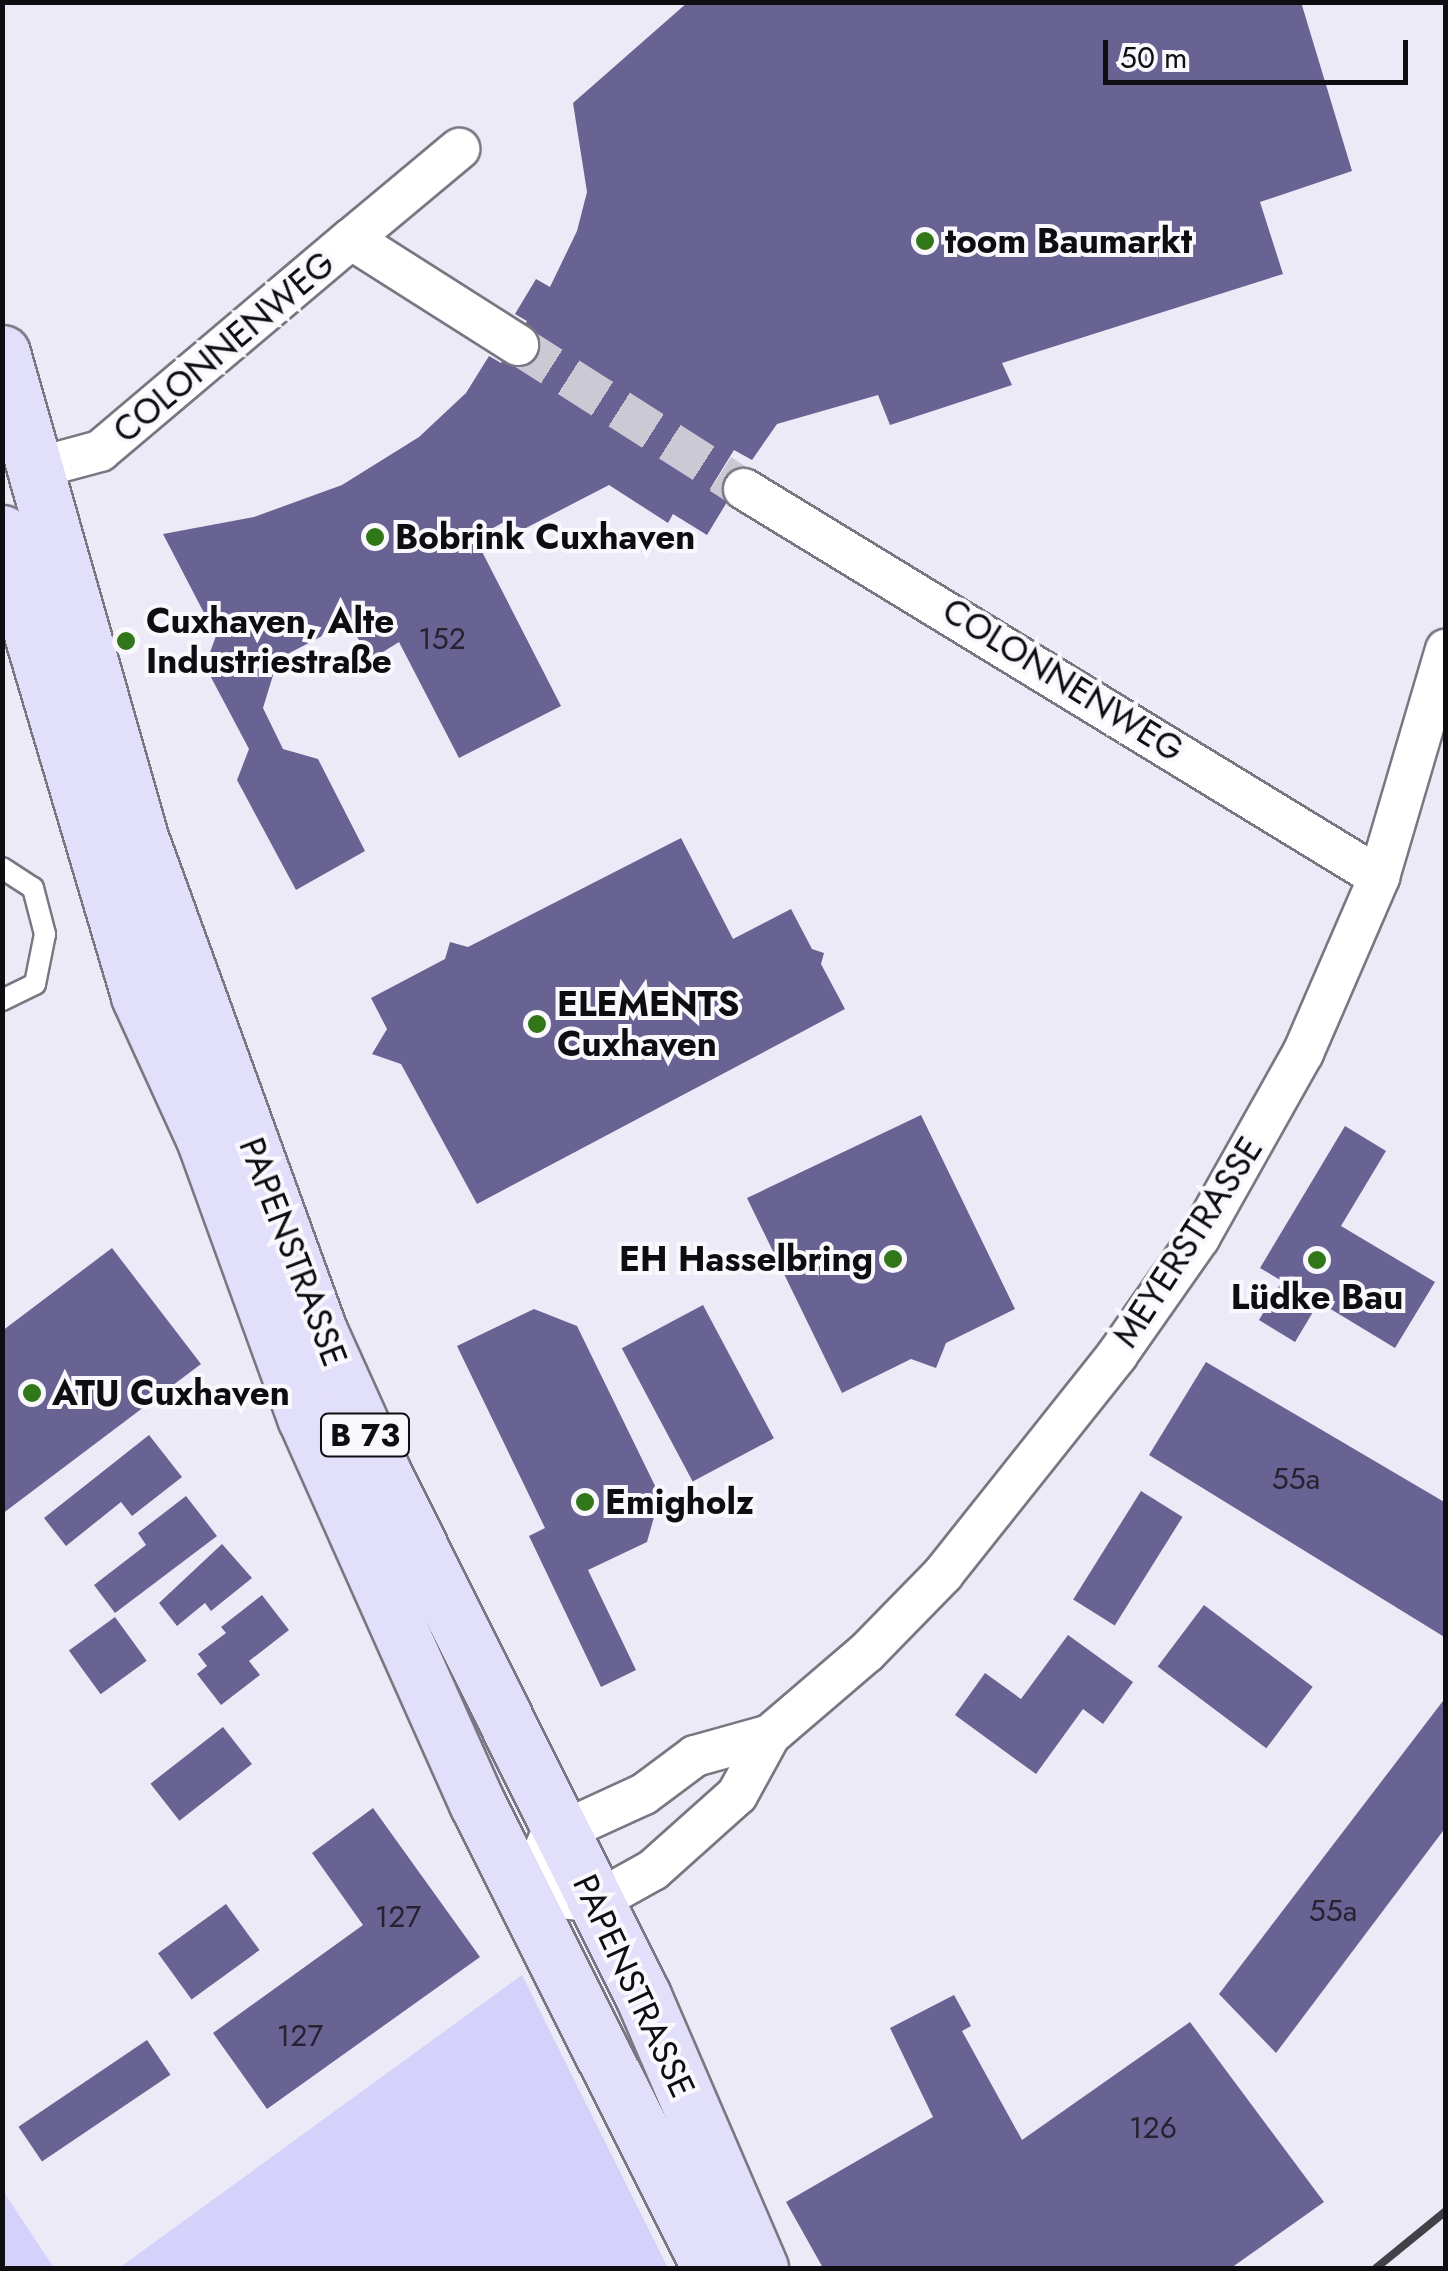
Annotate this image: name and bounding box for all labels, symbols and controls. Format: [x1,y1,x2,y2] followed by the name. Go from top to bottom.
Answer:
[1108,20,1413,82] scale bar
[1120,36,1187,79] text: 50 m
[945,220,1192,262] place label: toom Baumarkt
[914,230,936,252] marker: toom Baumarkt
[105,242,343,452] street label: COLONNENWEG
[395,516,695,558] place label: Bobrink Cuxhaven
[364,526,386,548] marker: Bobrink Cuxhaven
[935,589,1191,771] street label: COLONNENWEG
[146,600,394,682] place label: Cuxhaven, Alte Industriestraße
[418,621,466,657] house number: 152
[115,630,137,652] marker: Cuxhaven, Alte Industriestraße
[557,983,739,1065] place label: ELEMENTS Cuxhaven
[526,1013,548,1035] marker: ELEMENTS Cuxhaven
[1105,1129,1271,1355] street label: MEYERSTRASSE
[230,1132,356,1372] street label: PAPENSTRASSE
[619,1238,873,1280] place label: EH Hasselbring
[882,1248,904,1270] marker: EH Hasselbring
[1306,1249,1328,1271] marker: Lüdke Bau
[1231,1276,1403,1318] place label: Lüdke Bau
[52,1372,290,1414] place label: ATU Cuxhaven
[21,1382,43,1404] marker: ATU Cuxhaven
[318,1408,412,1462] road number: B 73
[1272,1461,1320,1497] house number: 55a
[605,1481,754,1523] place label: Emigholz
[574,1491,596,1513] marker: Emigholz
[564,1868,704,2104] street label: PAPENSTRASSE
[1309,1893,1357,1929] house number: 55a
[375,1899,421,1935] house number: 127
[277,2018,323,2054] house number: 127
[1129,2110,1177,2146] house number: 126

